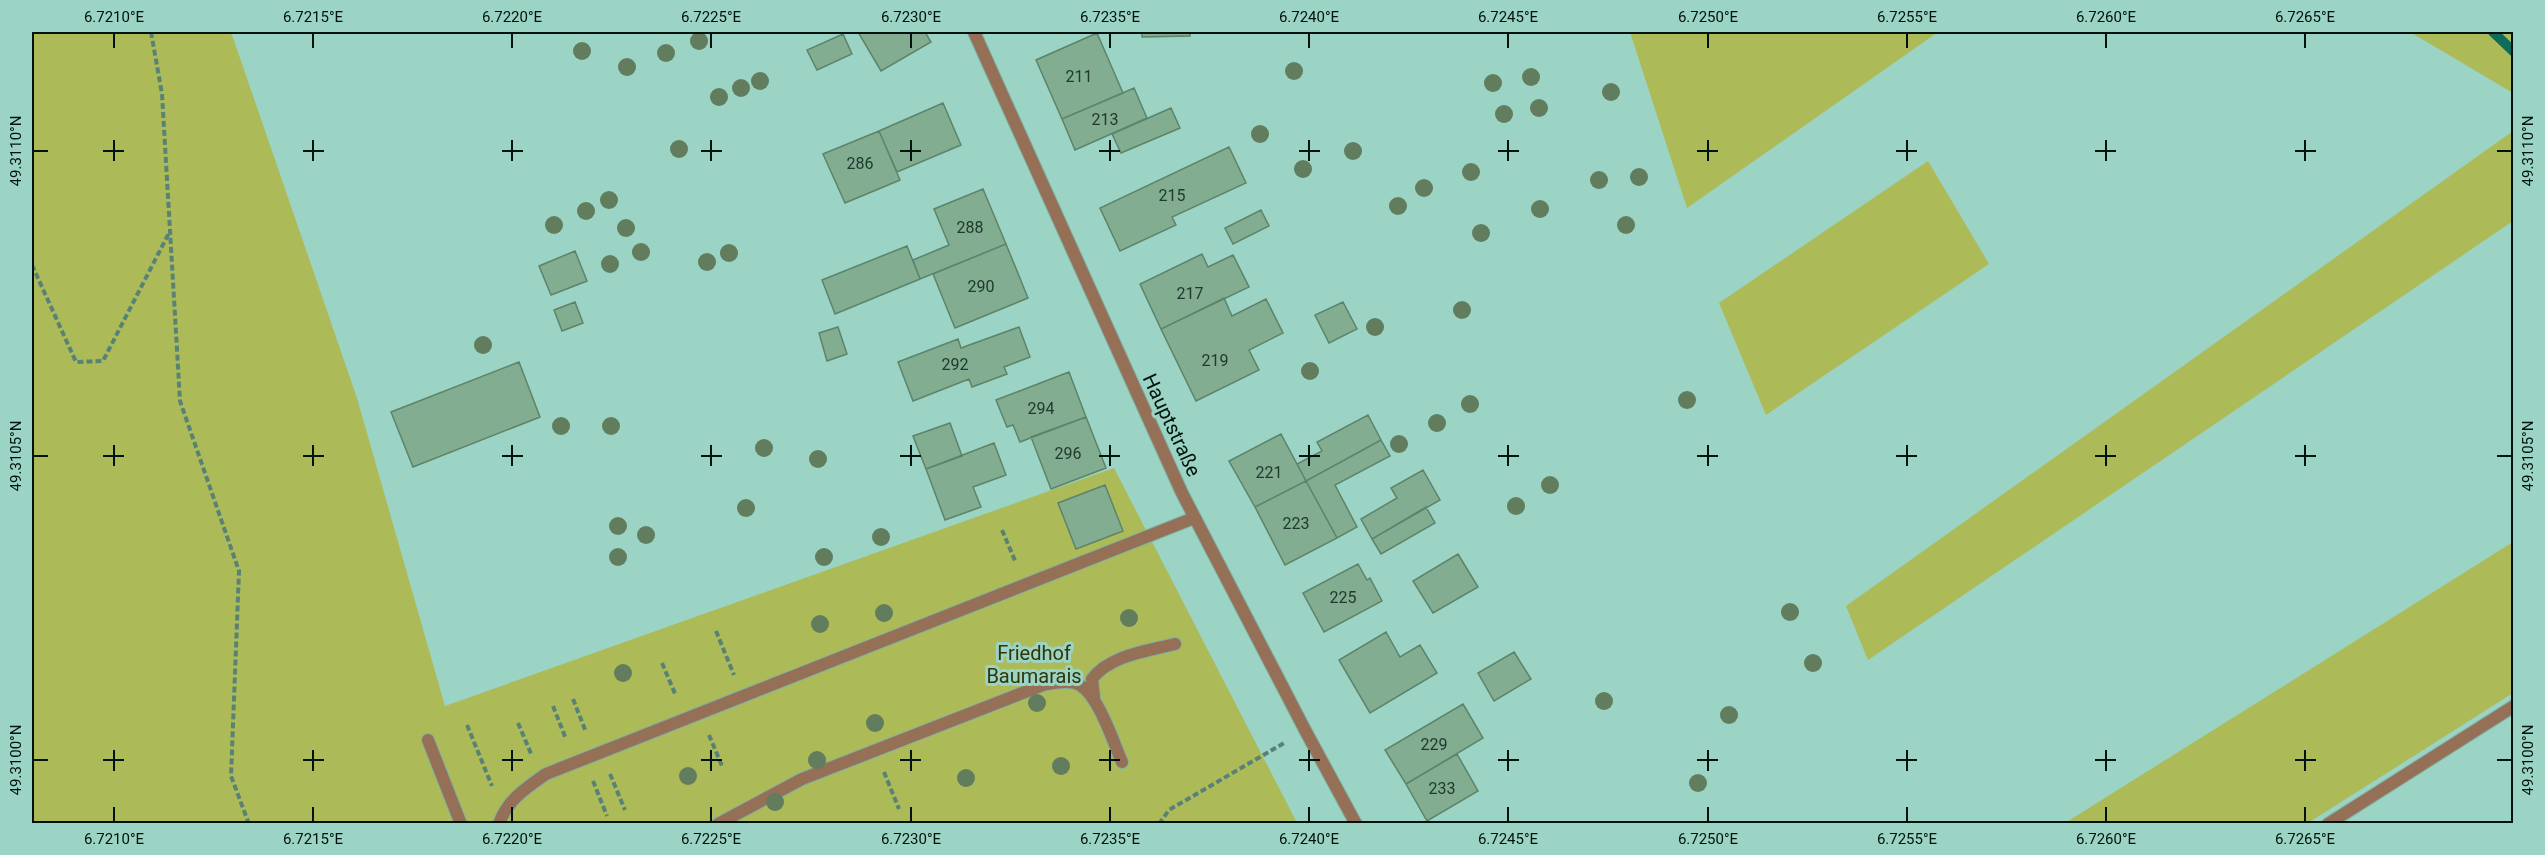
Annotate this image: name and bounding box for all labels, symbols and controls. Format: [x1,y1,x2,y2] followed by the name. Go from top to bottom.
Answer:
[84,8,145,26] text: 6.7210°E
[283,8,344,26] text: 6.7215°E
[482,8,543,26] text: 6.7220°E
[681,8,742,26] text: 6.7225°E
[881,8,942,26] text: 6.7230°E
[1080,8,1141,26] text: 6.7235°E
[1279,8,1340,26] text: 6.7240°E
[1478,8,1539,26] text: 6.7245°E
[1678,8,1739,26] text: 6.7250°E
[1877,8,1938,26] text: 6.7255°E
[2076,8,2137,26] text: 6.7260°E
[2275,8,2336,26] text: 6.7265°E
[1066,67,1092,86] house number: 211
[1092,110,1118,129] house number: 213
[7,116,25,186] text: 49.3110°N
[2519,116,2537,186] text: 49.3110°N
[847,154,873,173] house number: 286
[1159,186,1185,205] house number: 215
[957,218,983,237] house number: 288
[968,277,994,296] house number: 290
[1177,284,1203,303] house number: 217
[1202,351,1228,370] house number: 219
[942,355,968,374] house number: 292
[1138,370,1206,480] street label: Hauptstraße
[1028,399,1054,418] house number: 294
[7,421,25,491] text: 49.3105°N
[2519,421,2537,491] text: 49.3105°N
[1055,444,1081,463] house number: 296
[1256,463,1282,482] house number: 221
[1283,514,1309,533] house number: 223
[1330,588,1356,607] house number: 225
[986,641,1082,688] park label: Friedhof Baumarais
[7,725,25,795] text: 49.3100°N
[2519,725,2537,795] text: 49.3100°N
[1421,735,1447,754] house number: 229
[1429,779,1455,798] house number: 233
[84,830,145,848] text: 6.7210°E
[283,830,344,848] text: 6.7215°E
[482,830,543,848] text: 6.7220°E
[681,830,742,848] text: 6.7225°E
[881,830,942,848] text: 6.7230°E
[1080,830,1141,848] text: 6.7235°E
[1279,830,1340,848] text: 6.7240°E
[1478,830,1539,848] text: 6.7245°E
[1678,830,1739,848] text: 6.7250°E
[1877,830,1938,848] text: 6.7255°E
[2076,830,2137,848] text: 6.7260°E
[2275,830,2336,848] text: 6.7265°E

